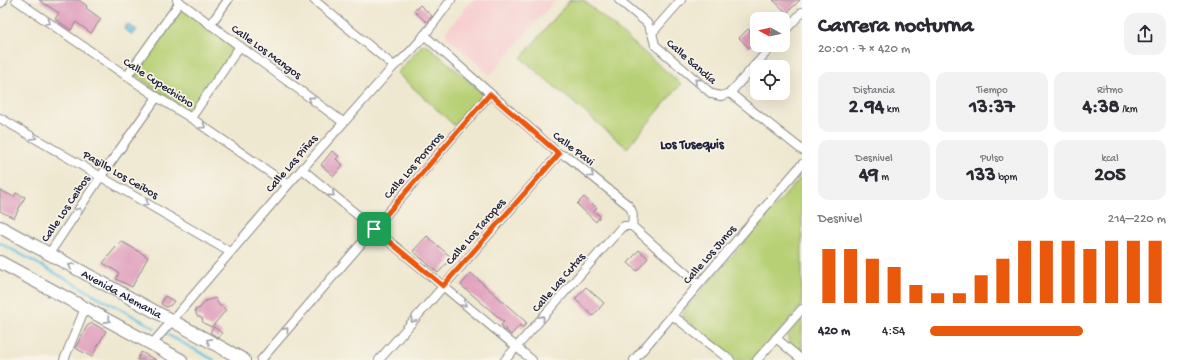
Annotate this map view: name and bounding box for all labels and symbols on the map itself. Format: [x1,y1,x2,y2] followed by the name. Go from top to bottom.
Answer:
[750,12,790,52] north arrow
[44,17,51,25] one-way arrow
[228,22,304,83] street label: Calle Los Mangos
[663,37,719,88] street label: Calle Sandía
[120,56,196,112] street label: Calle Cupechicho
[694,79,701,86] one-way arrow
[309,97,316,104] one-way arrow
[198,121,205,128] one-way arrow
[549,129,597,170] street label: Calle Pavi
[382,130,448,202] street label: Calle Los Pororos
[264,132,322,196] street label: Calle Las Piñas
[30,133,37,140] one-way arrow
[660,138,725,153] district label: Los Tusequis
[79,148,161,203] street label: Pasillo Los Ceibos
[586,171,593,178] one-way arrow
[39,173,94,245] street label: Calle Los Ceibos
[327,189,335,196] one-way arrow
[444,196,510,268] street label: Calle Los Taropes
[142,198,149,205] one-way arrow
[74,207,82,214] one-way arrow
[357,212,391,246] pin
[681,222,740,288] street label: Calle Los Junos
[530,250,589,316] street label: Calle Las Cutas
[68,263,75,270] one-way arrow
[78,268,164,323] street label: Avenida Alemania
[460,299,467,306] one-way arrow
[538,315,545,322] one-way arrow
[104,316,111,323] one-way arrow
[411,316,418,323] one-way arrow
[282,328,289,335] one-way arrow
[206,339,214,346] one-way arrow

